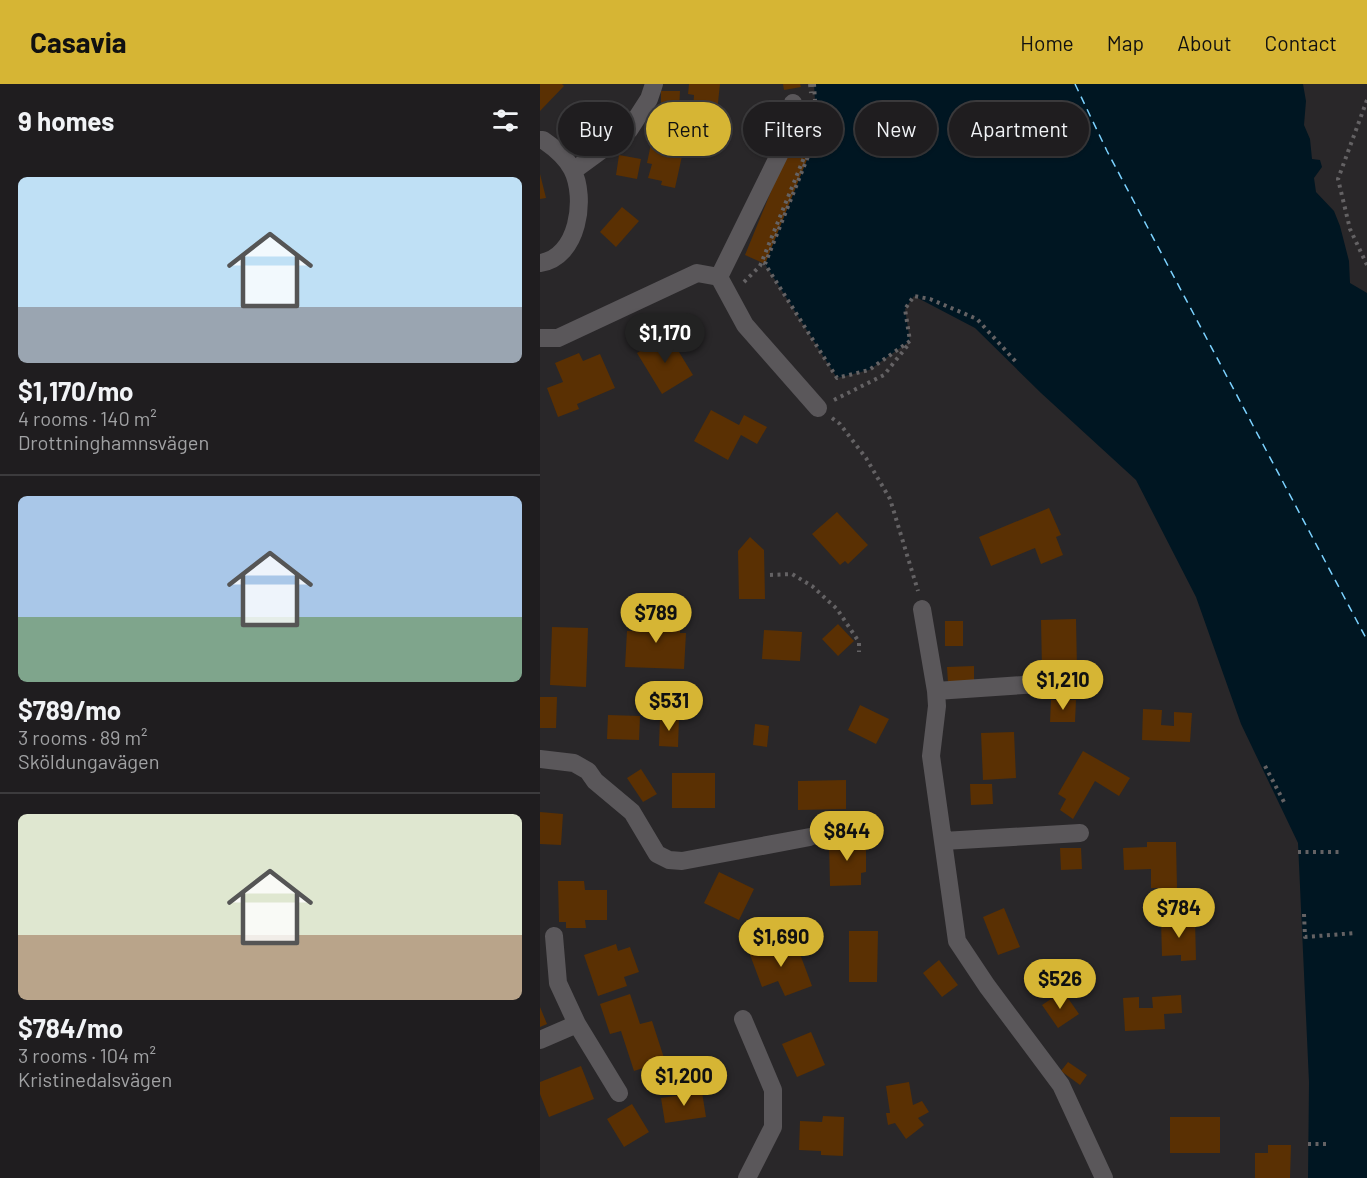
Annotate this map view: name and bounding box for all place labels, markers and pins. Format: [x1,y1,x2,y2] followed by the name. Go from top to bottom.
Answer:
[616,313,714,364] pin: $1,170
[620,593,692,644] pin: $789
[1014,660,1112,711] pin: $1,210
[633,681,705,732] pin: $531
[811,811,883,862] pin: $844
[1143,888,1215,939] pin: $784
[732,917,830,968] pin: $1,690
[1024,959,1096,1010] pin: $526
[635,1056,733,1107] pin: $1,200

